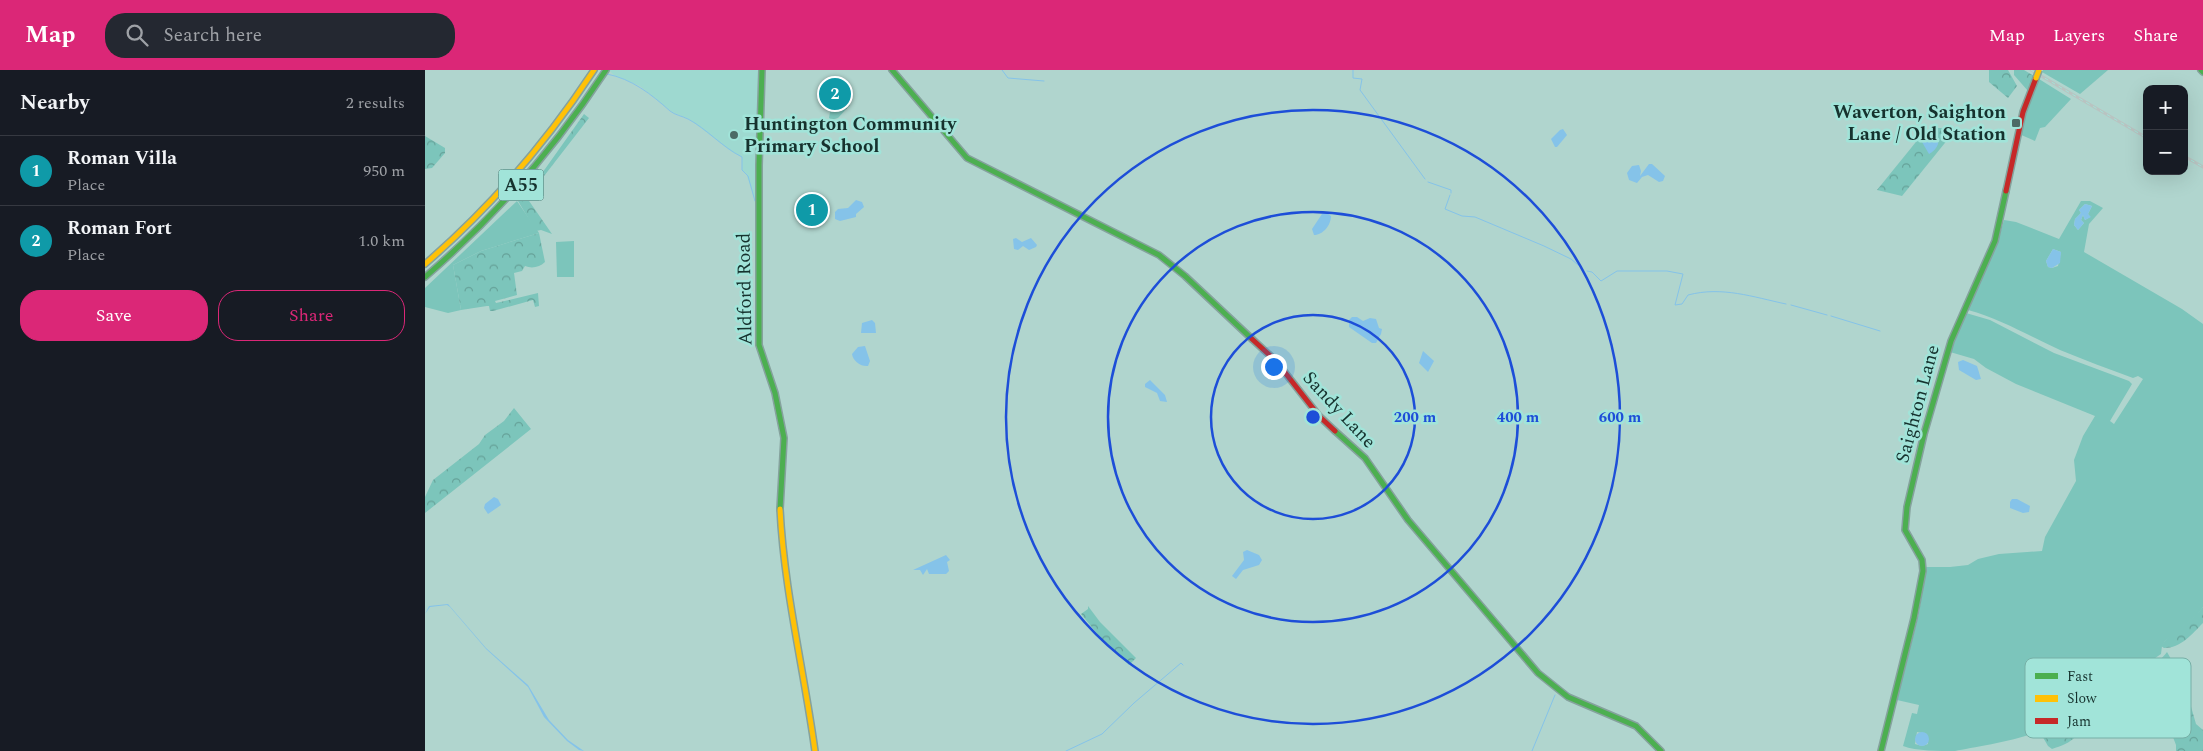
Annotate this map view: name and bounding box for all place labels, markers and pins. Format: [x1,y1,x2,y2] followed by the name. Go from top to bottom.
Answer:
[819,75,851,113] pin: 2
[1833,98,2006,149] place label: Waverton, Saighton Lane / Old Station
[744,110,957,161] place label: Huntington Community Primary School
[2010,117,2022,129] marker: Waverton, Saighton Lane / Old Station
[728,129,740,141] marker: Huntington Community Primary School
[796,191,828,229] pin: 1
[1304,408,1322,426] centre of rings

